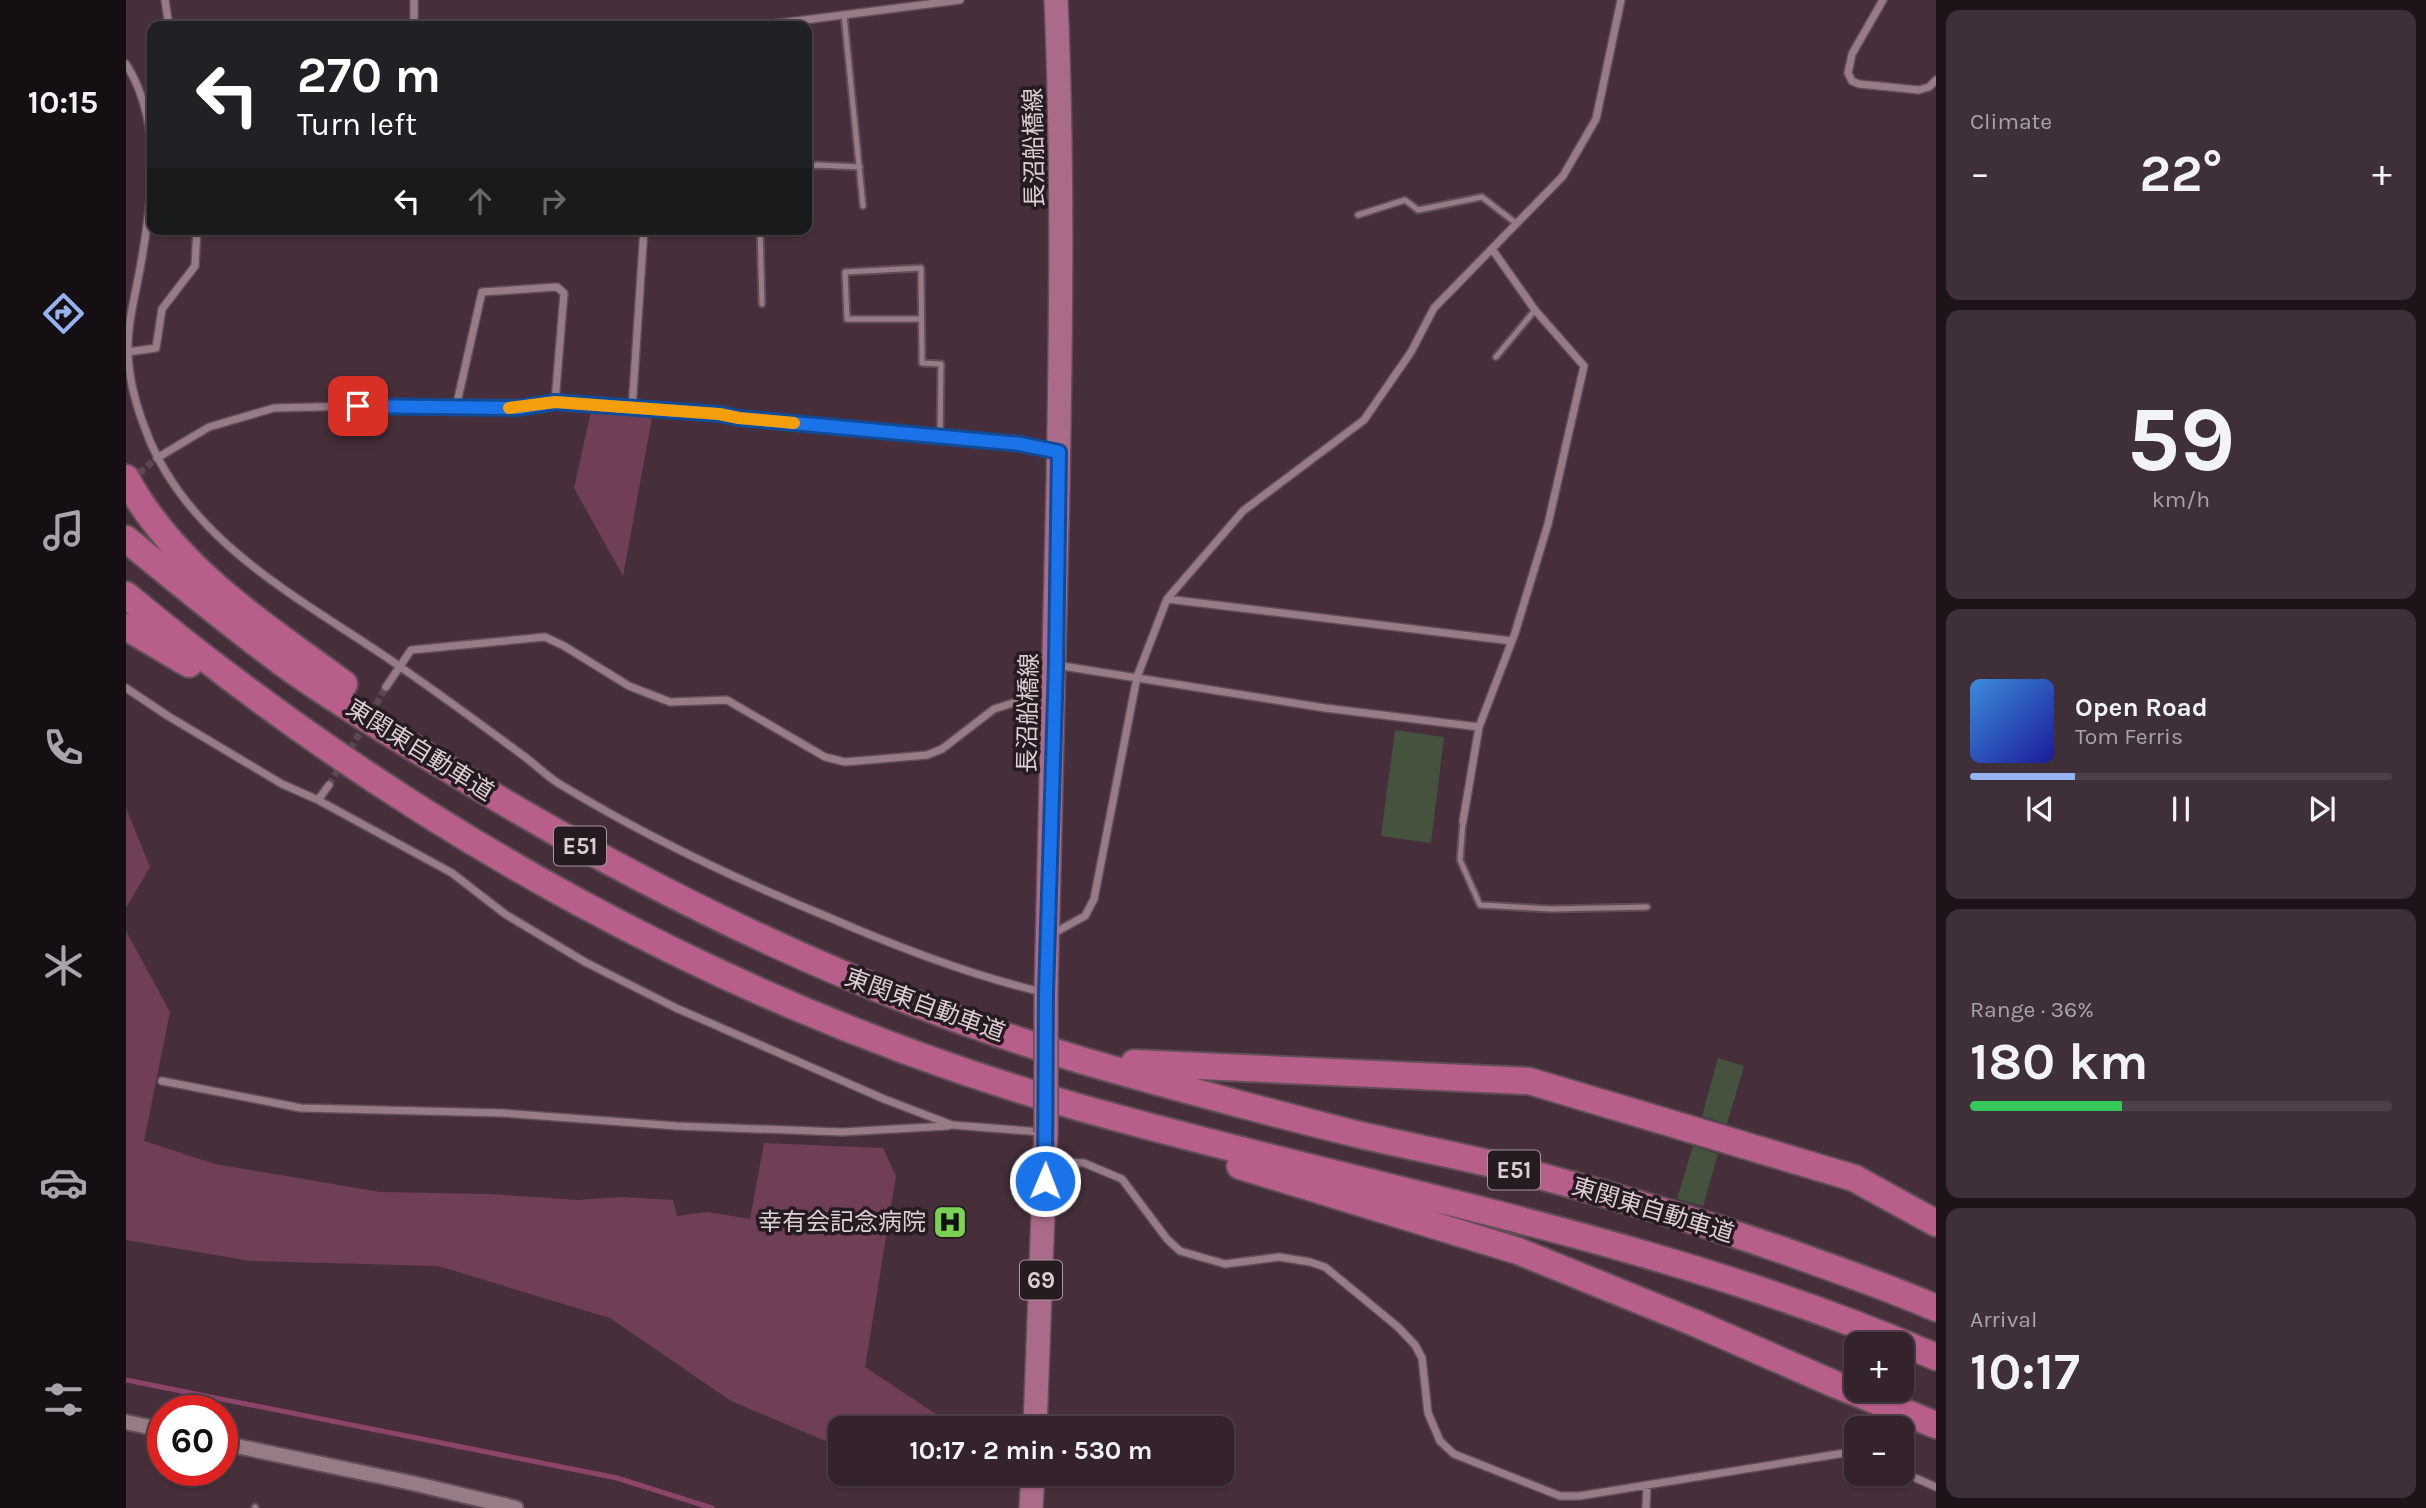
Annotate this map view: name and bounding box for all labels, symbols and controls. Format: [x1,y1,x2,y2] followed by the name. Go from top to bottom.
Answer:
[297,47,441,104] text: 270 m
[182,49,273,140] icon: left
[28,84,98,121] text: 10:15
[1019,88,1049,208] street label: 長沼船橋線
[297,106,417,143] text: Turn left
[1970,108,2052,135] text: Climate
[2139,143,2223,204] text: 22°
[1970,151,1990,196] text: −
[2372,151,2392,196] text: +
[388,182,426,220] icon: left
[461,182,499,220] icon: ahead
[534,182,572,220] icon: right
[39,289,88,338] icon: directions
[328,376,388,436] pin
[339,387,377,425] icon: arrive
[2127,387,2235,493] text: 59
[2152,486,2210,513] text: km/h
[39,506,88,555] icon: music
[1013,653,1043,773] street label: 長沼船橋線
[2075,692,2208,723] text: Open Road
[341,694,499,806] street label: 東関東自動車道
[39,723,88,772] icon: phone
[2075,723,2183,750] text: Tom Ferris
[2021,790,2059,828] icon: previous
[2162,790,2200,828] icon: pause
[2303,790,2341,828] icon: next
[554,826,606,866] road number: E51
[39,941,88,990] icon: climate
[841,963,1009,1047] street label: 東関東自動車道
[1970,996,2094,1023] text: Range · 36%
[1970,1031,2148,1092] text: 180 km
[1008,1144,1082,1218] position arrow
[1488,1150,1540,1190] road number: E51
[39,1158,88,1207] icon: car
[1569,1172,1737,1248] street label: 東関東自動車道
[931,1203,969,1241] hospital icon: 幸有会記念病院
[758,1208,926,1236] place label: 幸有会記念病院
[1020,1260,1062,1300] road number: 69
[1970,1306,2037,1333] text: Arrival
[1844,1332,1914,1486] map controls
[1844,1332,1914,1402] button: +
[1970,1341,2080,1402] text: 10:17
[39,1375,88,1424] icon: filters
[147,1395,238,1486] speed limit sign: 60
[1844,1416,1914,1486] button: −
[909,1435,1153,1466] text: 10:17 · 2 min · 530 m

